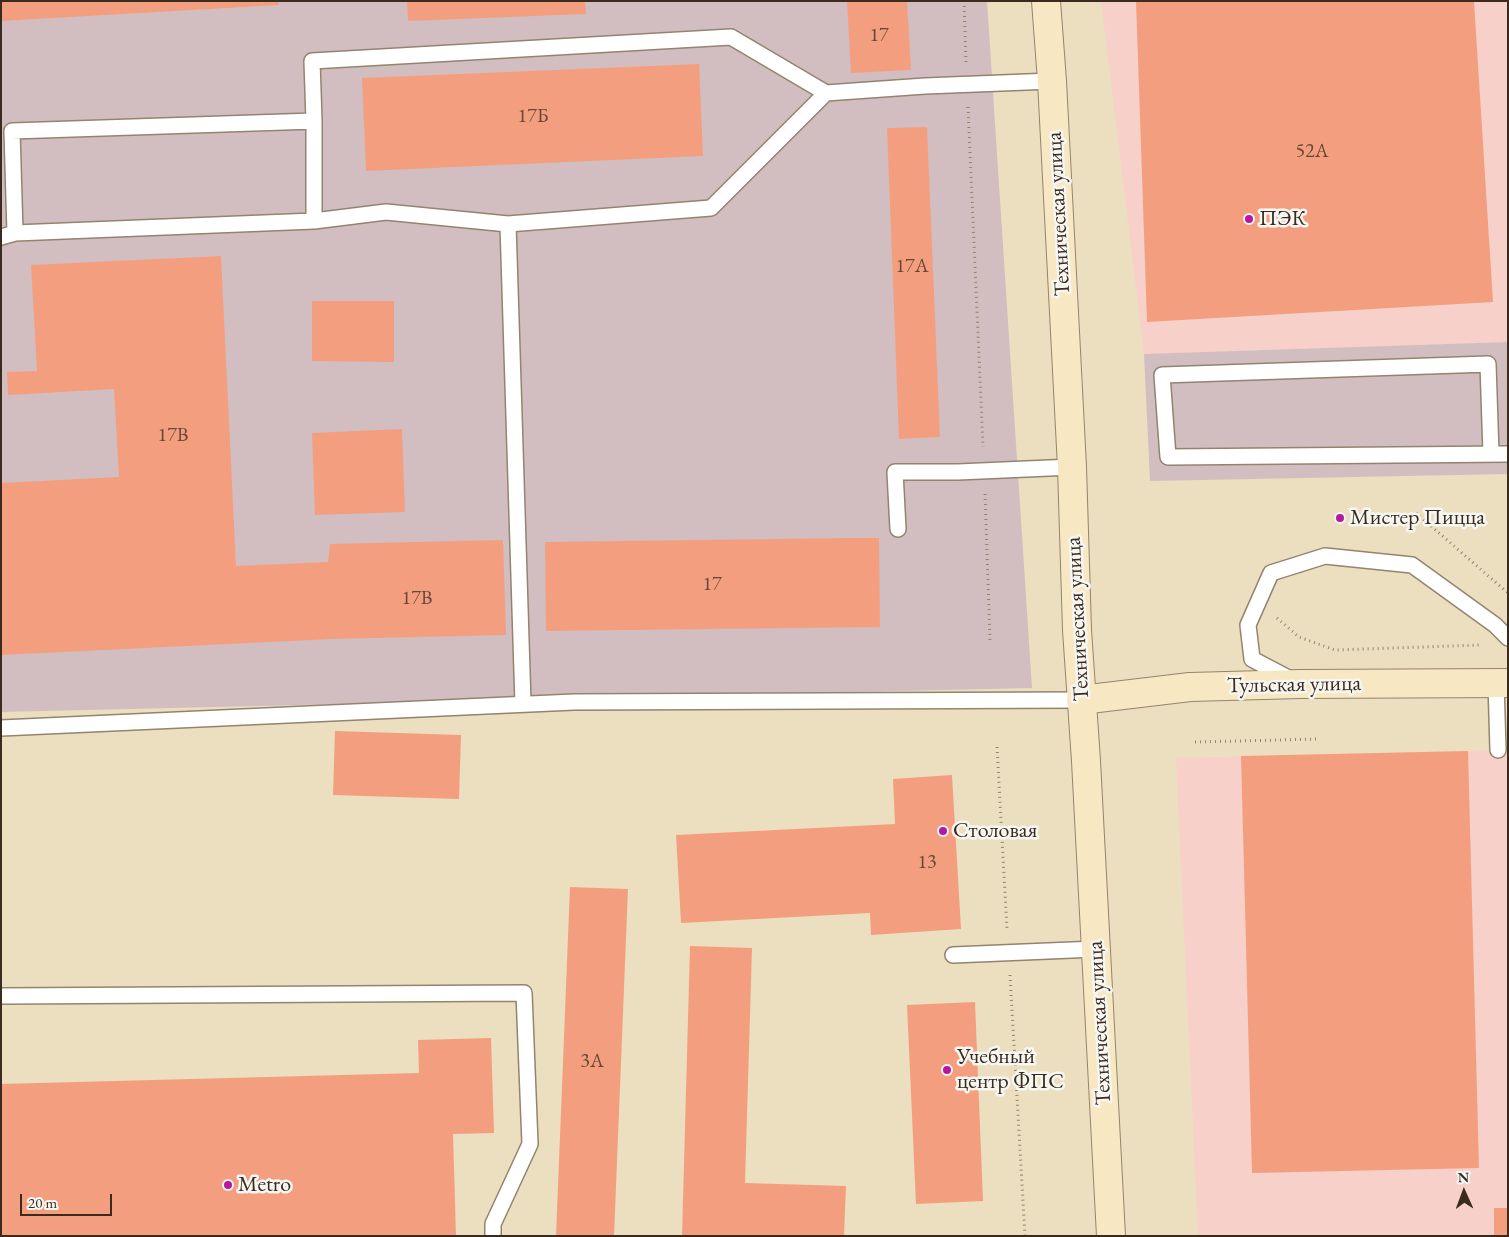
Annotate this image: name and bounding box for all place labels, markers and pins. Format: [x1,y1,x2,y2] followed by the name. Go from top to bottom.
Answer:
[1259,206,1306,232] place label: ПЭК
[1243,213,1255,225] marker: ПЭК
[1350,505,1485,531] place label: Мистер Пицца
[1334,512,1346,524] marker: Мистер Пицца
[953,818,1037,844] place label: Столовая
[937,825,949,837] marker: Столовая
[957,1044,1064,1096] place label: Учебный центр ФПС
[941,1064,953,1076] marker: Учебный центр ФПС
[238,1172,291,1198] place label: Metro
[222,1179,234,1191] marker: Metro

